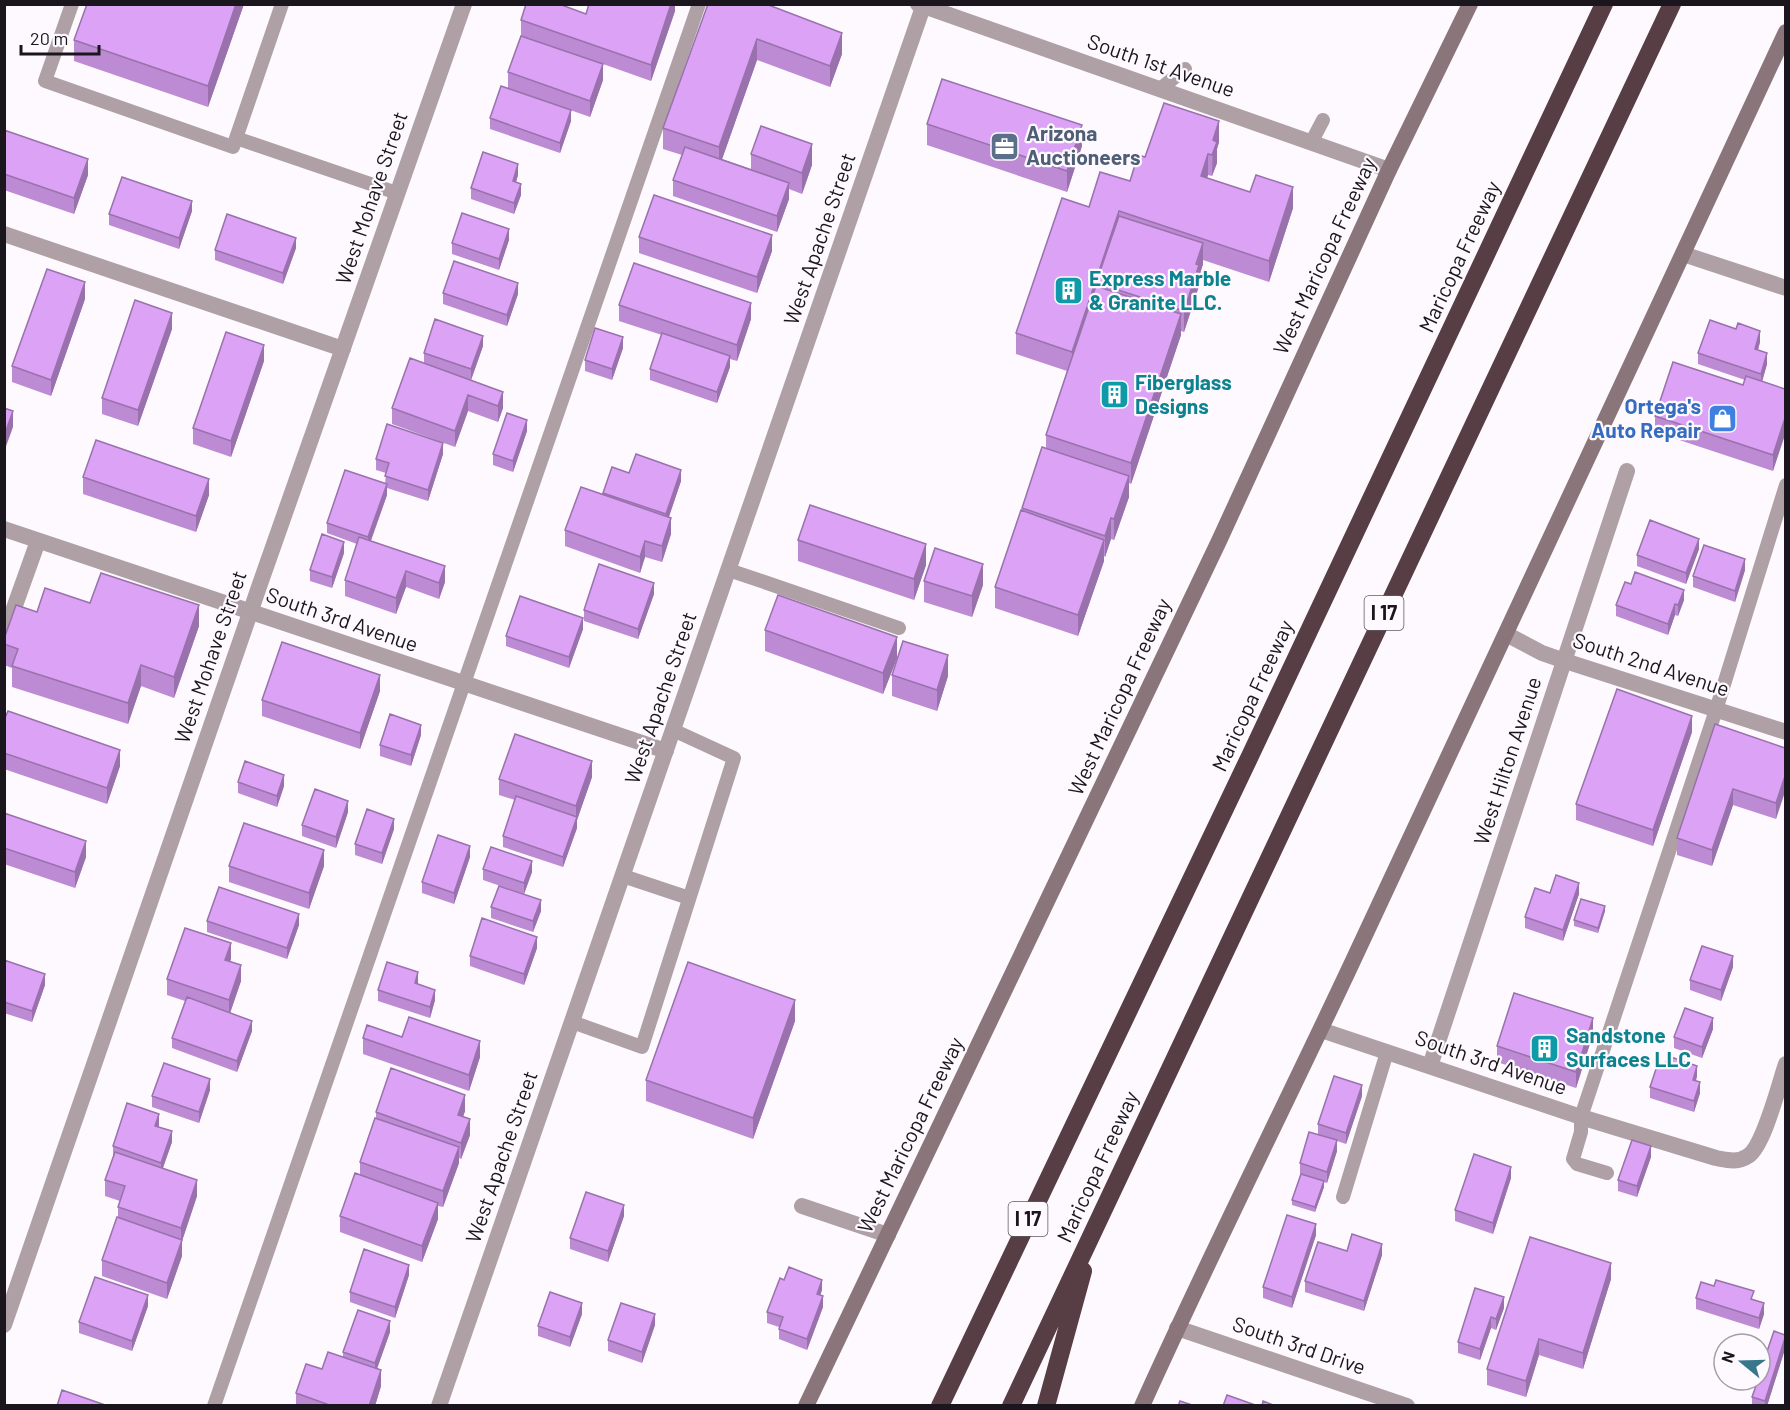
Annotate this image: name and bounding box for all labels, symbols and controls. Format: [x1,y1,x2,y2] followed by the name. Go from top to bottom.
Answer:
[21,18,99,56] scale bar
[30,27,68,49] text: 20 m
[1085,28,1238,101] street label: South 1st Avenue
[329,108,412,287] street label: West Mohave Street
[1026,120,1141,169] place label: Arizona Auctioneers
[989,130,1021,162] office icon: Arizona Auctioneers
[777,149,860,328] street label: West Apache Street
[1267,153,1380,358] street label: West Maricopa Freeway
[1413,176,1505,336] street label: Maricopa Freeway
[1089,265,1231,314] place label: Express Marble & Granite LLC.
[1052,275,1084,307] building icon: Express Marble & Granite LLC.
[1135,369,1232,418] place label: Fiberglass Designs
[1098,379,1130,411] building icon: Fiberglass Designs
[1591,393,1701,442] place label: Ortega's Auto Repair
[1706,403,1738,435] shop icon: Ortega's Auto Repair
[168,567,251,746] street label: West Mohave Street
[263,581,422,656] street label: South 3rd Avenue
[1062,594,1175,799] street label: West Maricopa Freeway
[1364,596,1404,630] road number: I 17
[618,608,701,787] street label: West Apache Street
[1206,615,1298,775] street label: Maricopa Freeway
[1570,627,1733,701] street label: South 2nd Avenue
[1468,673,1546,848] street label: West Hilton Avenue
[1566,1022,1691,1071] place label: Sandstone Surfaces LLC
[1412,1024,1571,1099] street label: South 3rd Avenue
[851,1032,968,1236] street label: West Maricopa Freeway
[1529,1032,1561,1064] building icon: Sandstone Surfaces LLC
[459,1067,542,1246] street label: West Apache Street
[1051,1086,1143,1246] street label: Maricopa Freeway
[1008,1202,1048,1236] road number: I 17
[1230,1310,1369,1379] street label: South 3rd Drive
[1712,1332,1772,1392] north arrow
[1717,1349,1738,1365] text: N

